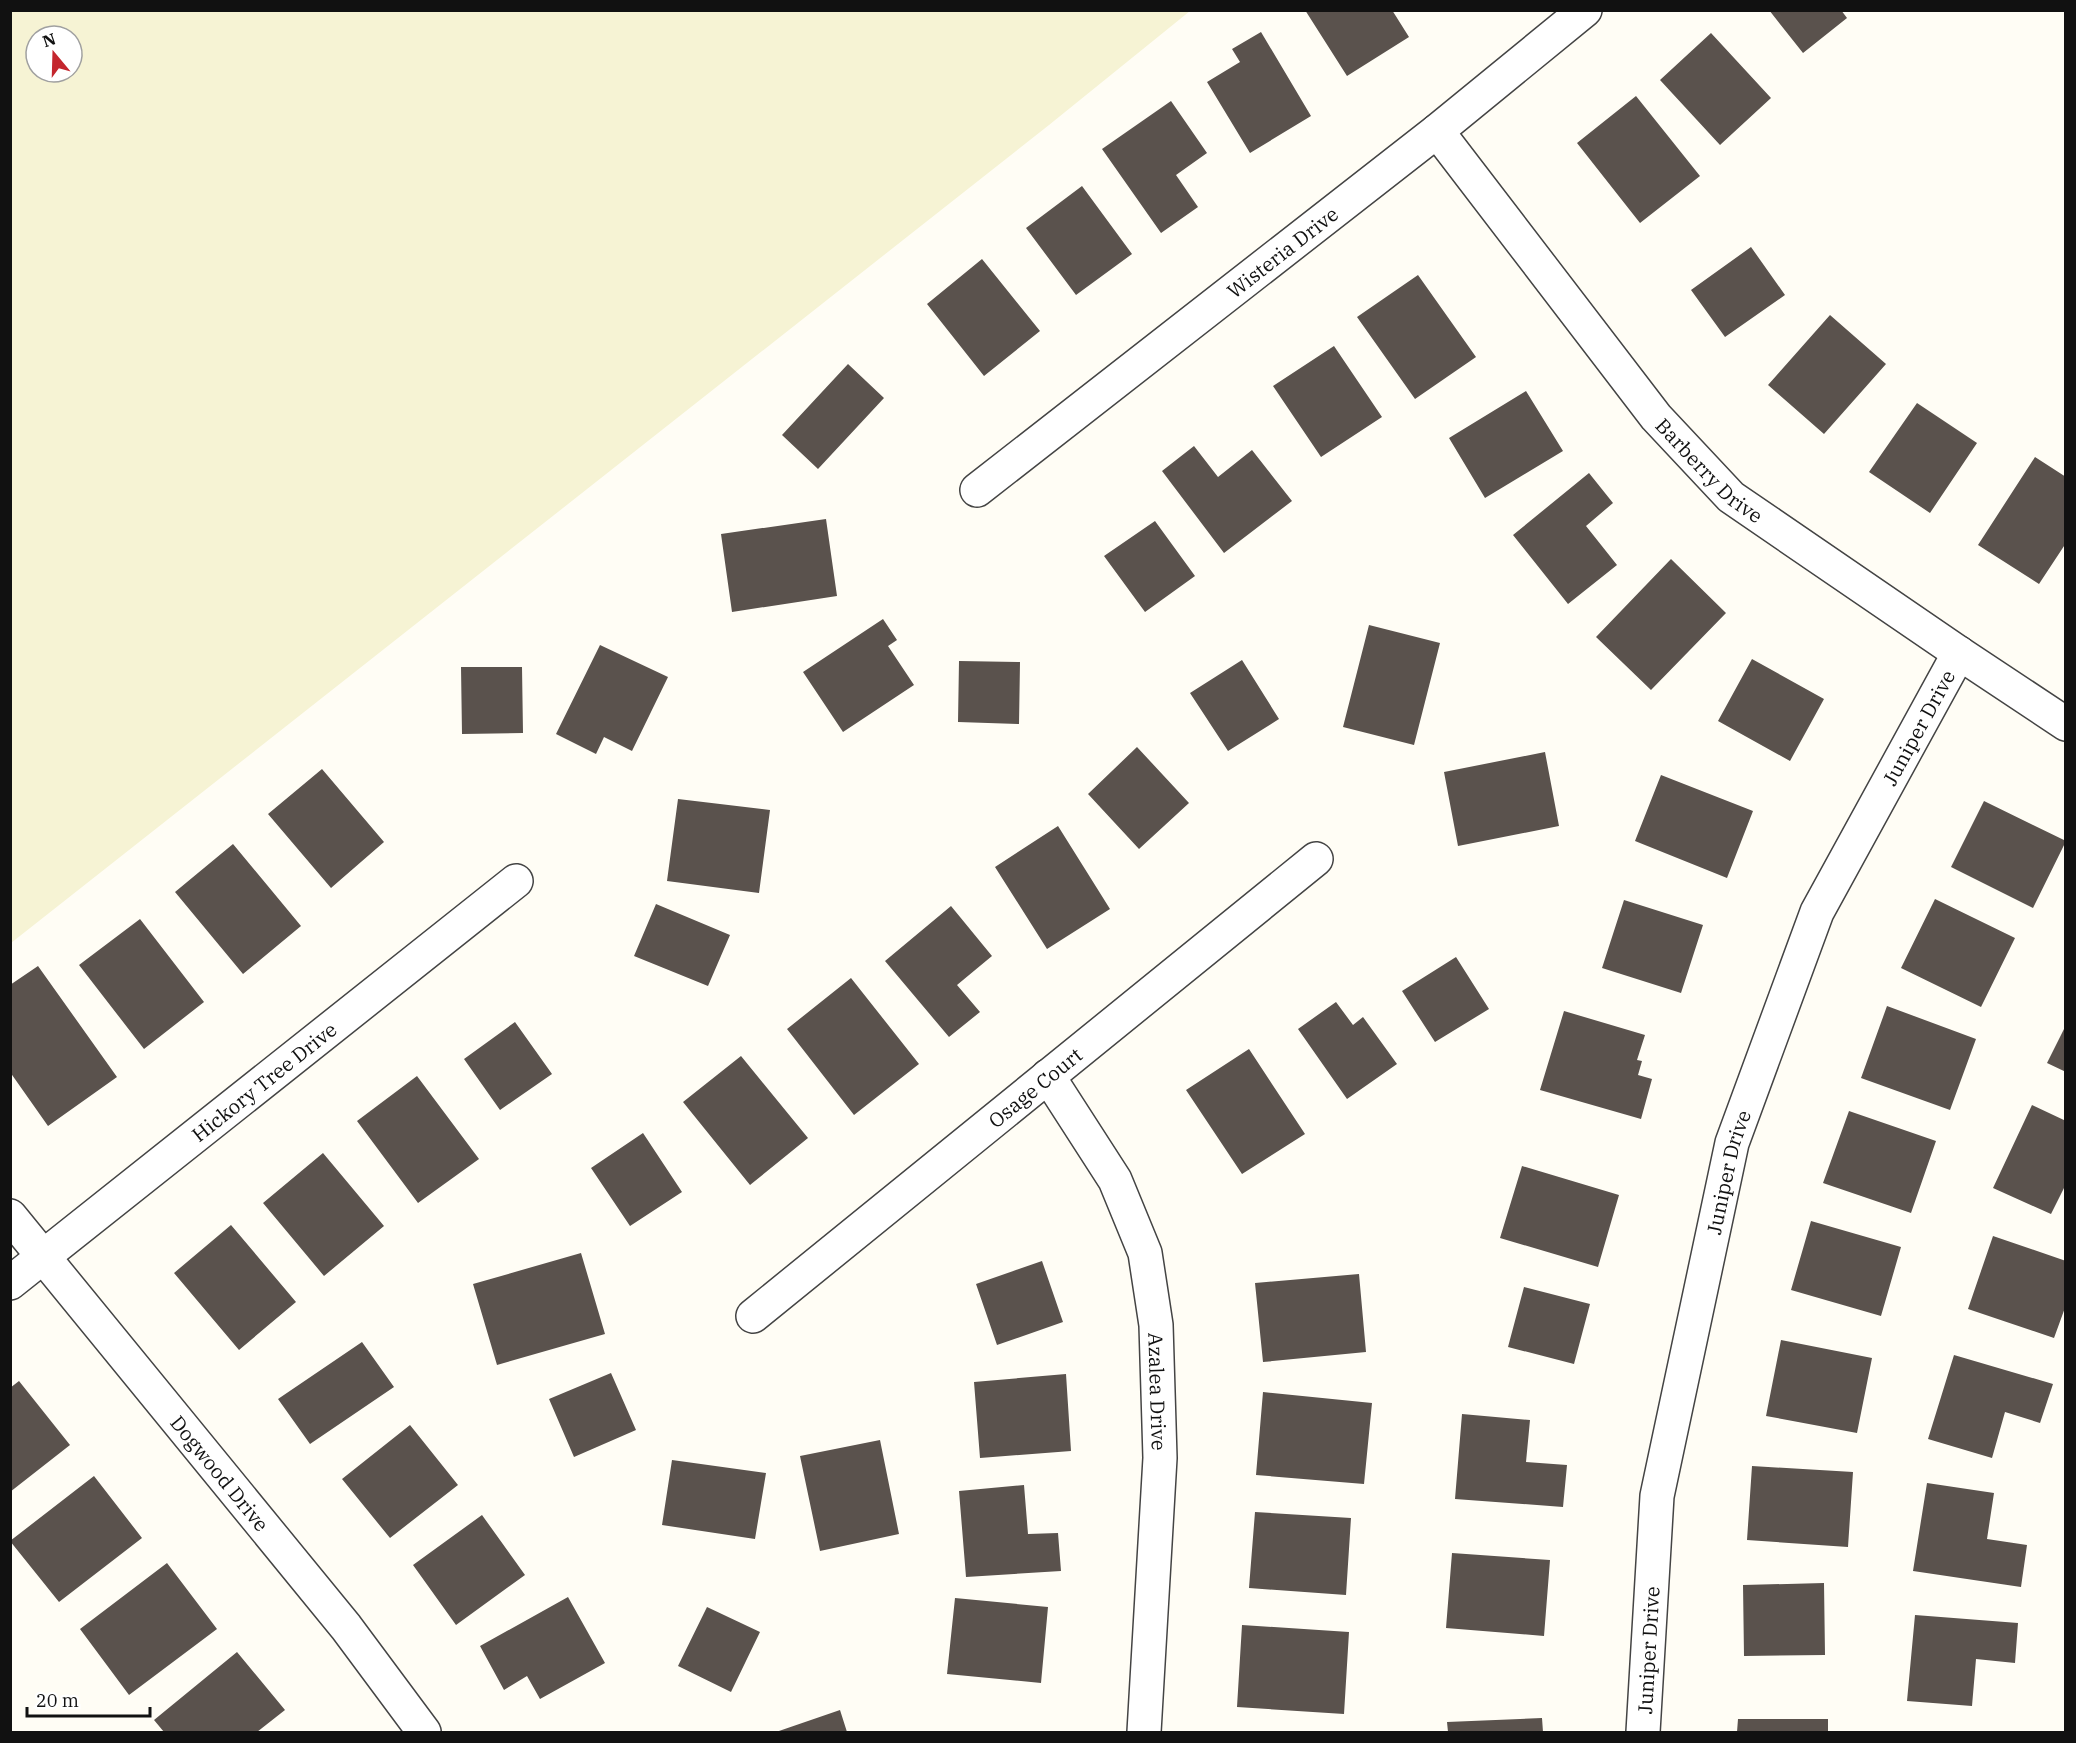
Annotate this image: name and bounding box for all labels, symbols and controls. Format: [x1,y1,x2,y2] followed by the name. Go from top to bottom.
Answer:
[24,24,84,84] north arrow
[40,28,58,51] text: N
[1221,200,1343,304] street label: Wisteria Drive
[1650,412,1769,529] street label: Barberry Drive
[1876,665,1961,790] street label: Juniper Drive
[186,1015,342,1147] street label: Hickory Tree Drive
[982,1041,1087,1134] street label: Osage Court
[1699,1106,1757,1237] street label: Juniper Drive
[1143,1332,1173,1451] street label: Azalea Drive
[165,1409,276,1537] street label: Dogwood Drive
[1631,1586,1665,1715] street label: Juniper Drive
[27,1680,150,1718] scale bar
[36,1689,79,1712] text: 20 m

